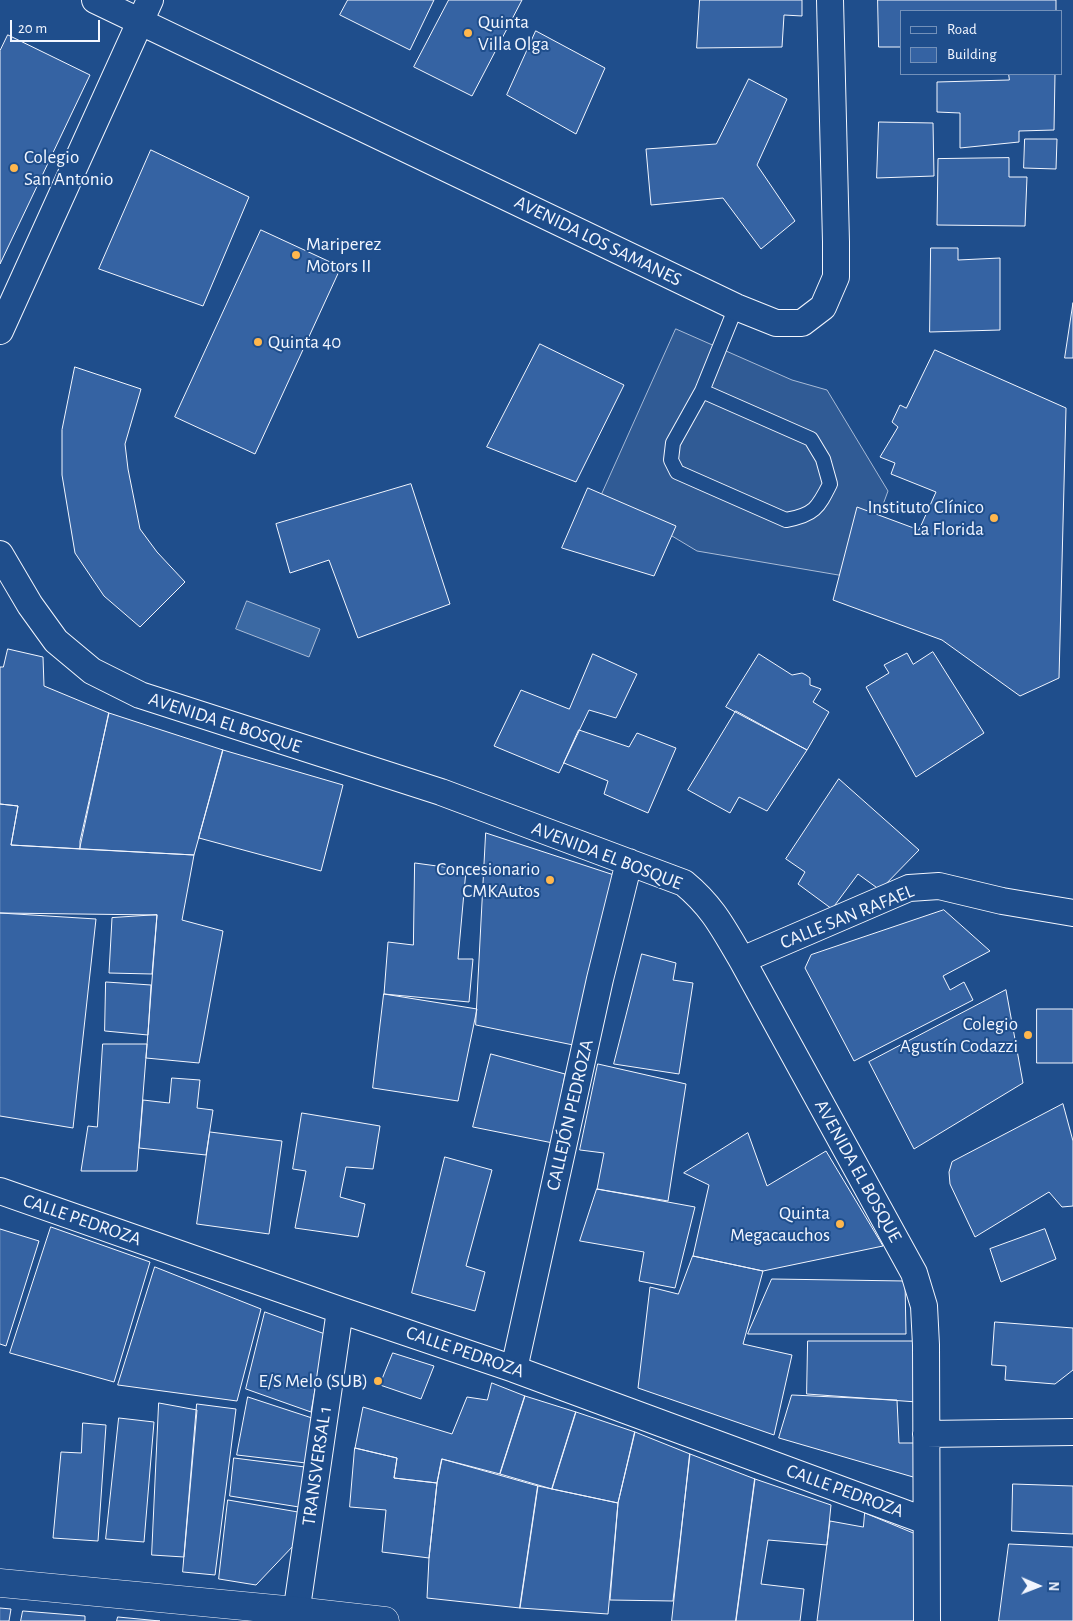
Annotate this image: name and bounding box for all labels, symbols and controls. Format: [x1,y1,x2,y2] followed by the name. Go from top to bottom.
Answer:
[12,10,102,42] scale bar
[900,10,1063,75] legend
[478,11,549,55] place label: Quinta Villa Olga
[18,21,47,36] text: 20 m
[947,22,977,37] text: Road
[462,27,474,39] marker: Quinta Villa Olga
[947,47,997,62] text: Building
[24,146,113,190] place label: Colegio San Antonio
[8,162,20,174] marker: Colegio San Antonio
[511,191,685,291] street label: AVENIDA LOS SAMANES
[306,233,381,277] place label: Mariperez Motors II
[290,249,302,261] marker: Mariperez Motors II
[268,331,341,353] place label: Quinta 40
[252,336,264,348] marker: Quinta 40
[867,496,984,540] place label: Instituto Clínico La Florida
[988,512,1000,524] marker: Instituto Clínico La Florida
[146,688,304,758] street label: AVENIDA EL BOSQUE
[529,817,685,895] street label: AVENIDA EL BOSQUE
[436,858,540,902] place label: Concesionario CMKAutos
[544,874,556,886] marker: Concesionario CMKAutos
[777,880,917,954] street label: CALLE SAN RAFAEL
[900,1013,1018,1057] place label: Colegio Agustín Codazzi
[1022,1029,1034,1041] marker: Colegio Agustín Codazzi
[542,1037,598,1193] street label: CALLEJÓN PEDROZA
[809,1096,907,1246] street label: AVENIDA EL BOSQUE
[20,1189,144,1251] street label: CALLE PEDROZA
[730,1202,830,1246] place label: Quinta Megacauchos
[834,1218,846,1230] marker: Quinta Megacauchos
[403,1321,527,1383] street label: CALLE PEDROZA
[258,1370,368,1392] place label: E/S Melo (SUB)
[372,1375,384,1387] marker: E/S Melo (SUB)
[297,1405,337,1527] street label: TRANSVERSAL 1
[783,1459,907,1523] street label: CALLE PEDROZA
[1013,1561,1063,1611] north arrow
[1046,1581,1060,1591] text: N

